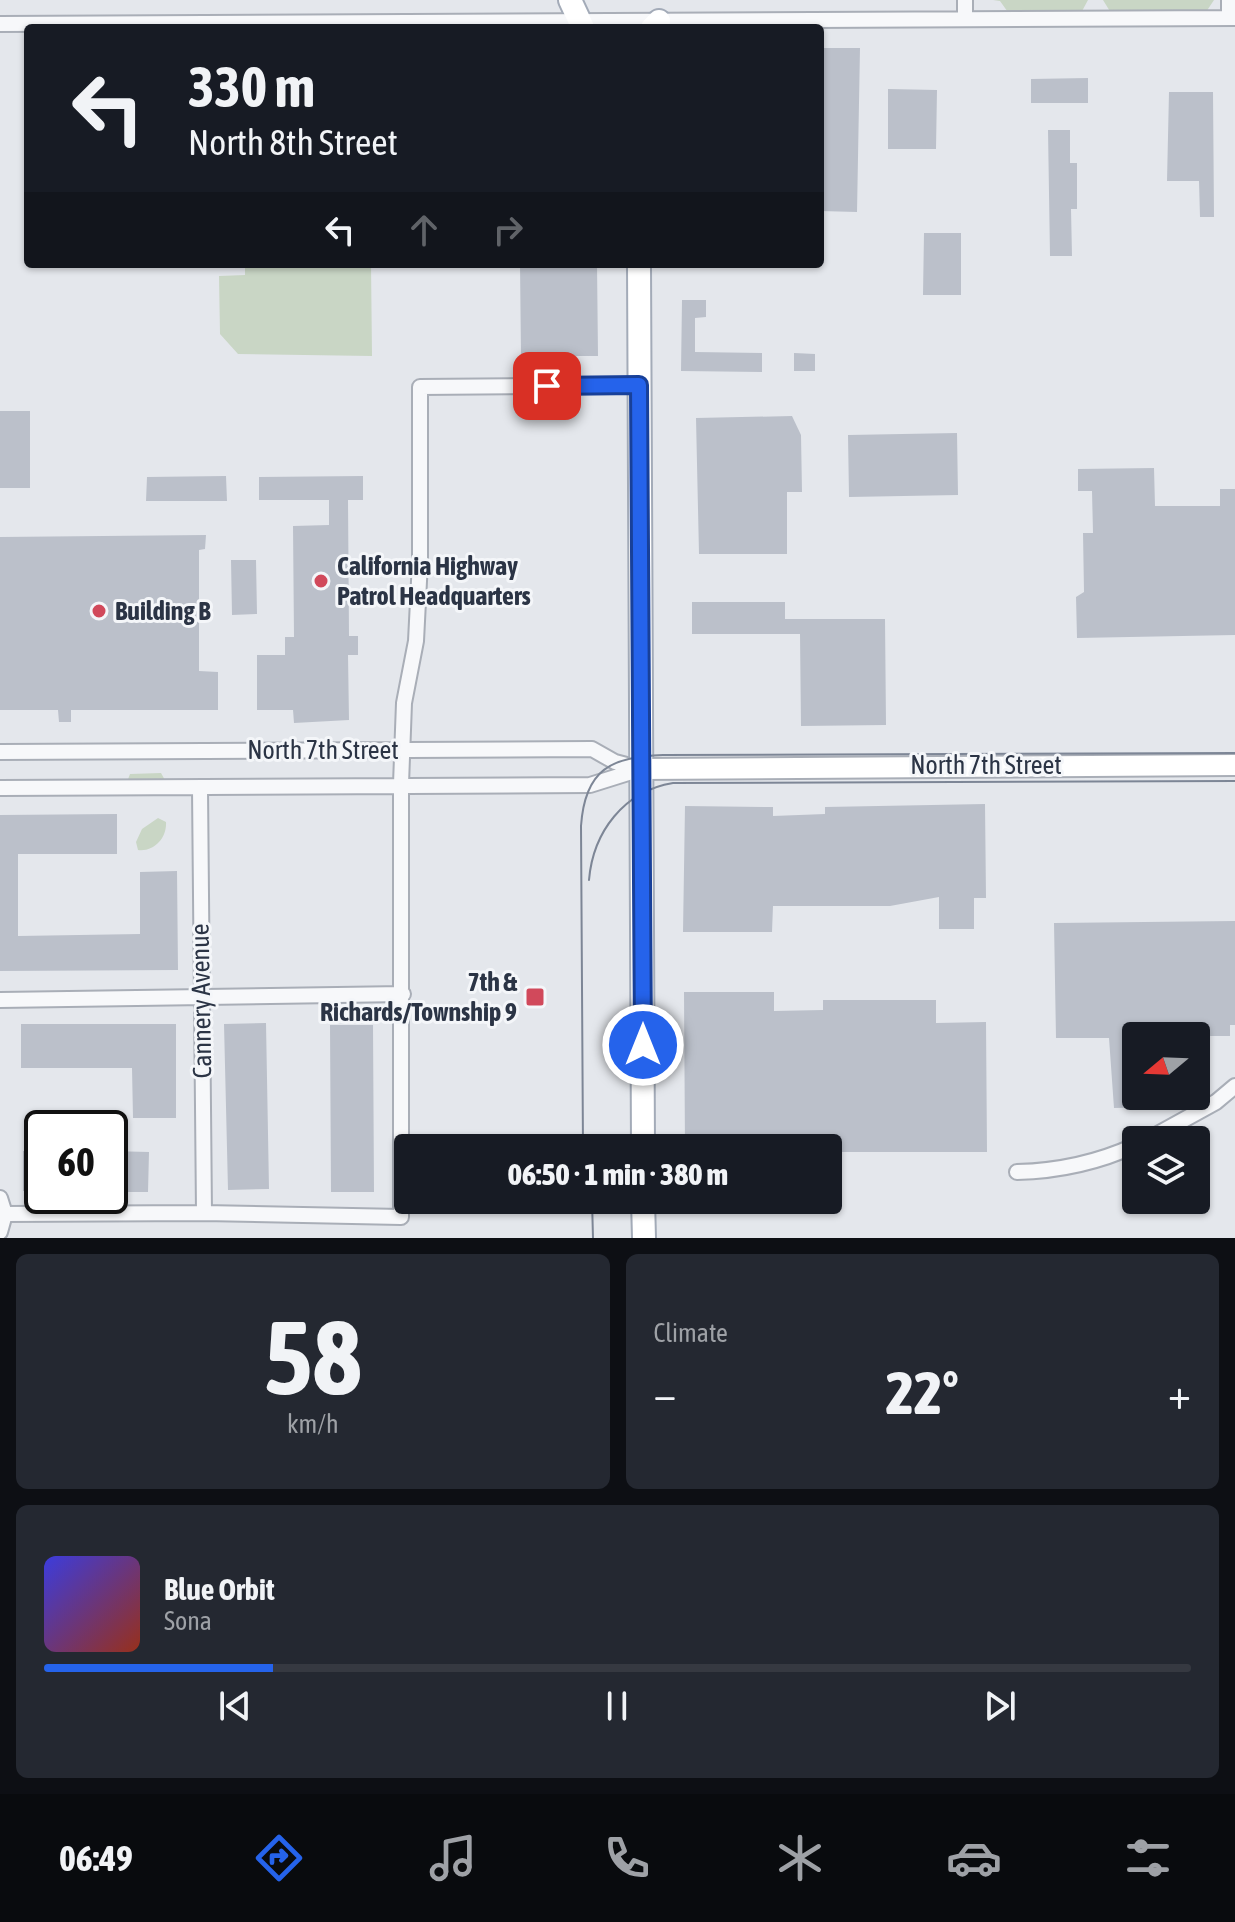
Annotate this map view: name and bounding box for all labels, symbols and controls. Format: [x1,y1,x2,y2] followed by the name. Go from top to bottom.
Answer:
[188,55,315,119] text: 330 m
[56,56,160,160] icon: left
[188,121,398,163] text: North 8th Street
[318,208,362,252] icon: left
[402,208,446,252] icon: ahead
[486,208,530,252] icon: right
[513,352,581,420] pin
[525,364,569,408] icon: arrive
[337,551,531,611] place label: California Highway Patrol Headquarters
[312,572,330,590] marker: California Highway Patrol Headquarters
[115,596,211,626] place label: Building B
[90,602,108,620] marker: Building B
[247,735,399,765] street label: North 7th Street
[910,750,1062,780] street label: North 7th Street
[185,923,217,1079] street label: Cannery Avenue
[320,967,517,1027] place label: 7th & Richards/Township 9
[524,986,546,1008] marker: 7th & Richards/Township 9
[601,1003,685,1087] position arrow
[1122,1022,1210,1110] north arrow
[1122,1022,1210,1214] map controls
[24,1110,128,1214] speed limit sign: 60
[1122,1126,1210,1214] button: layers
[508,1157,728,1191] text: 06:50 · 1 min · 380 m
[264,1297,362,1416] text: 58
[654,1318,728,1348] text: Climate
[886,1358,959,1427] text: 22°
[654,1368,676,1418] text: −
[1168,1368,1191,1418] text: +
[287,1409,339,1439] text: km/h
[164,1572,275,1606] text: Blue Orbit
[164,1606,212,1636] text: Sona
[213,1684,257,1728] icon: previous
[595,1684,639,1728] icon: pause
[978,1684,1022,1728] icon: next
[251,1830,307,1886] icon: directions
[425,1830,481,1886] icon: music
[599,1830,655,1886] icon: phone
[772,1830,828,1886] icon: climate
[946,1830,1002,1886] icon: car
[1120,1830,1176,1886] icon: filters
[59,1837,133,1879] text: 06:49

